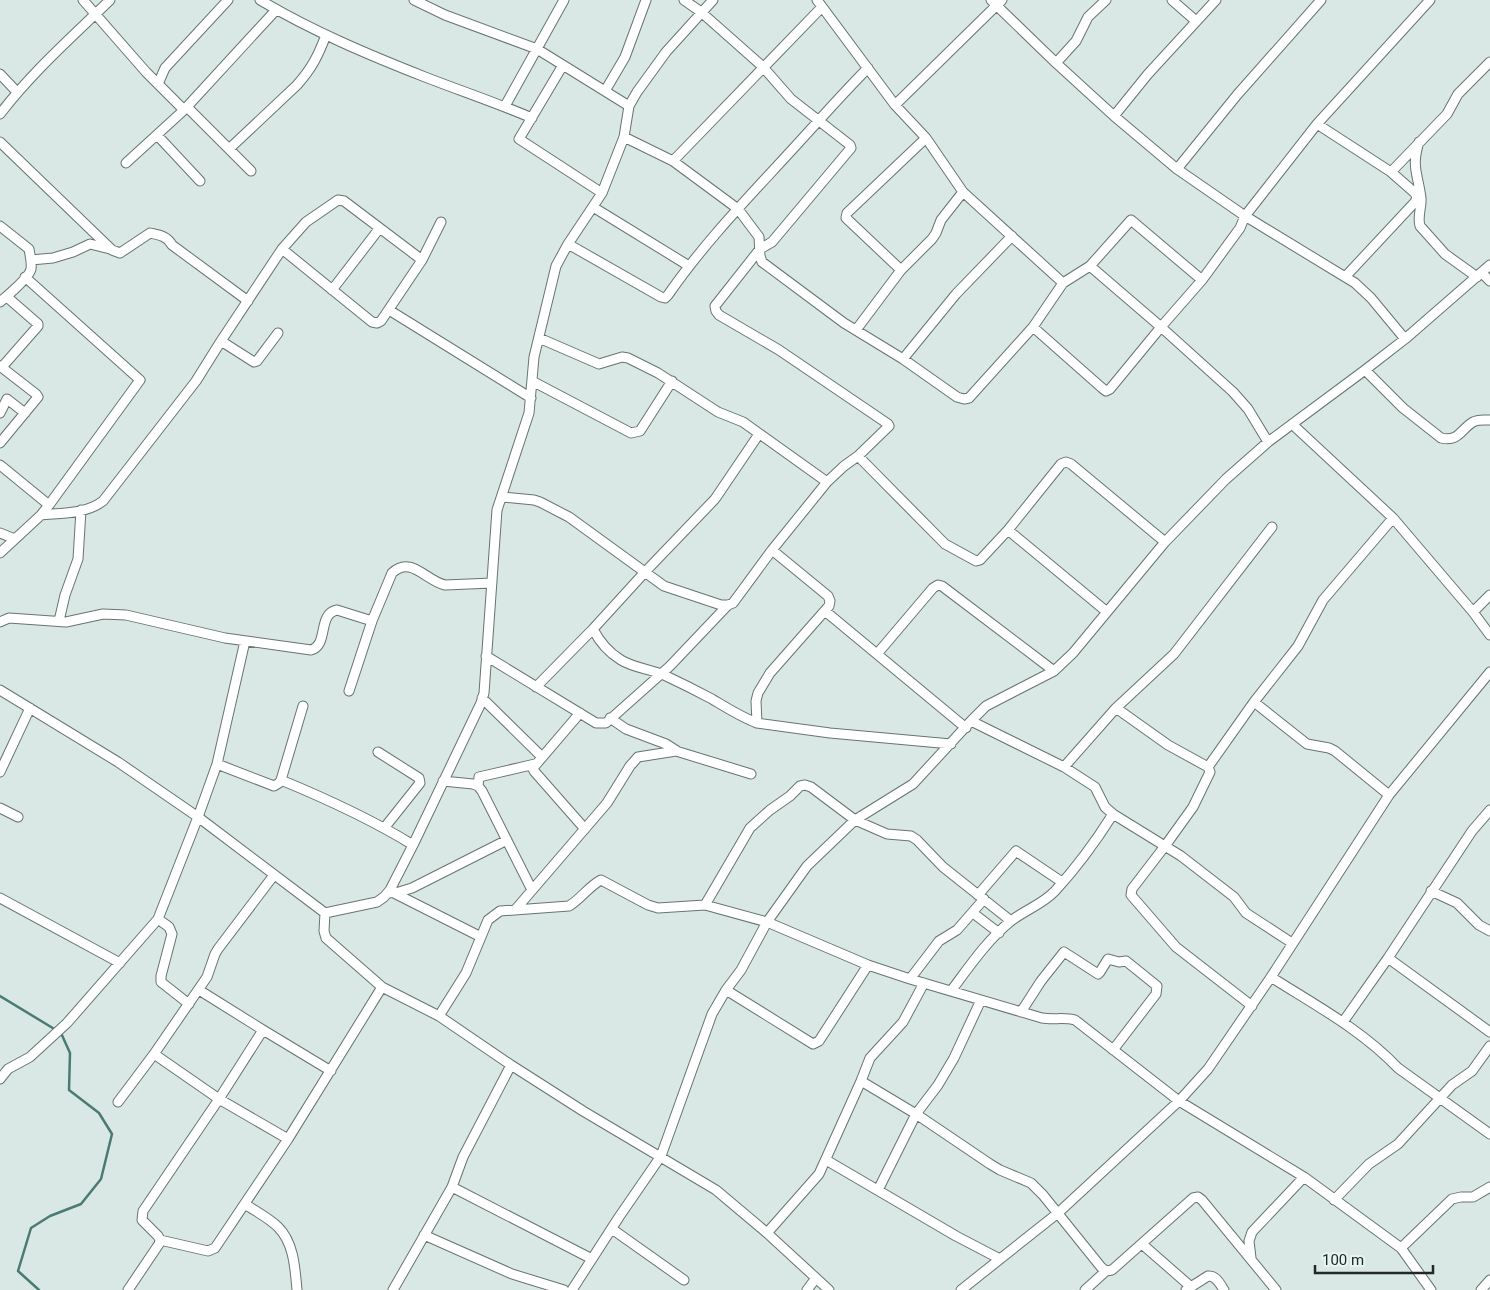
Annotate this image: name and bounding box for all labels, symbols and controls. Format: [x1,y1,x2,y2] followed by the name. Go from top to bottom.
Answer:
[1315,1242,1432,1274] scale bar
[1322,1251,1364,1269] text: 100 m

